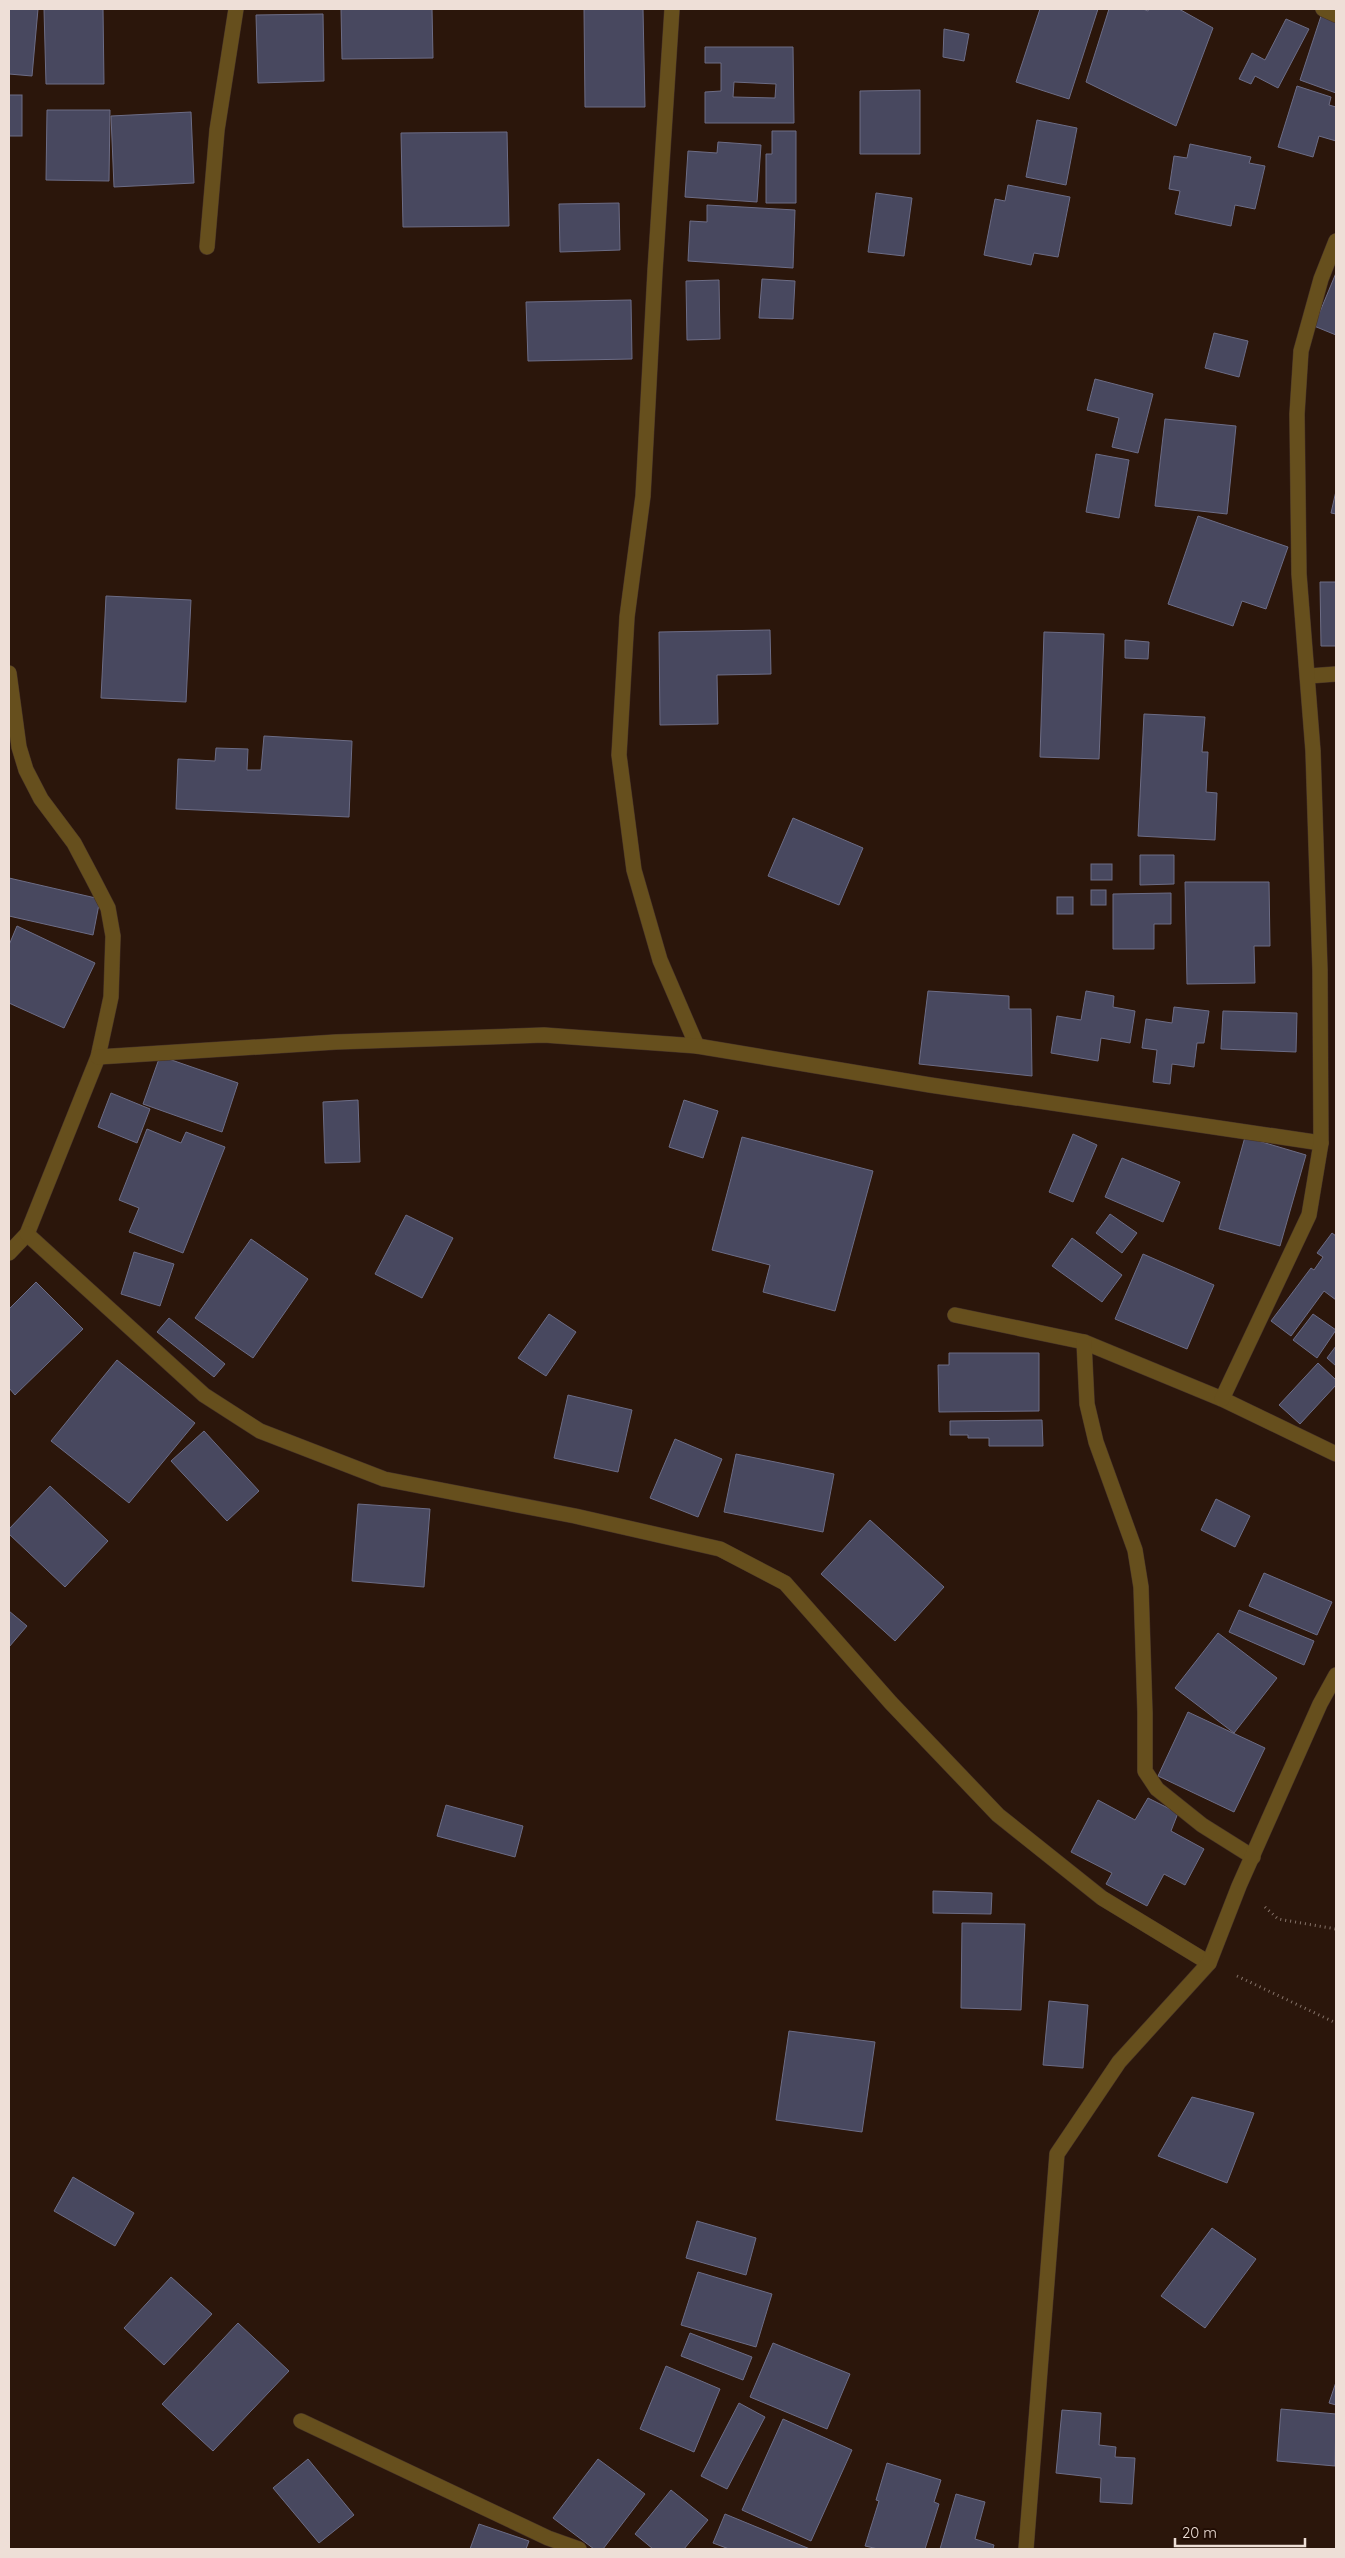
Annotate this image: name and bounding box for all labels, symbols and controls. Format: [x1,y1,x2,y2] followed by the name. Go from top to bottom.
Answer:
[1175,2516,1305,2548] scale bar
[1182,2523,1217,2542] text: 20 m

